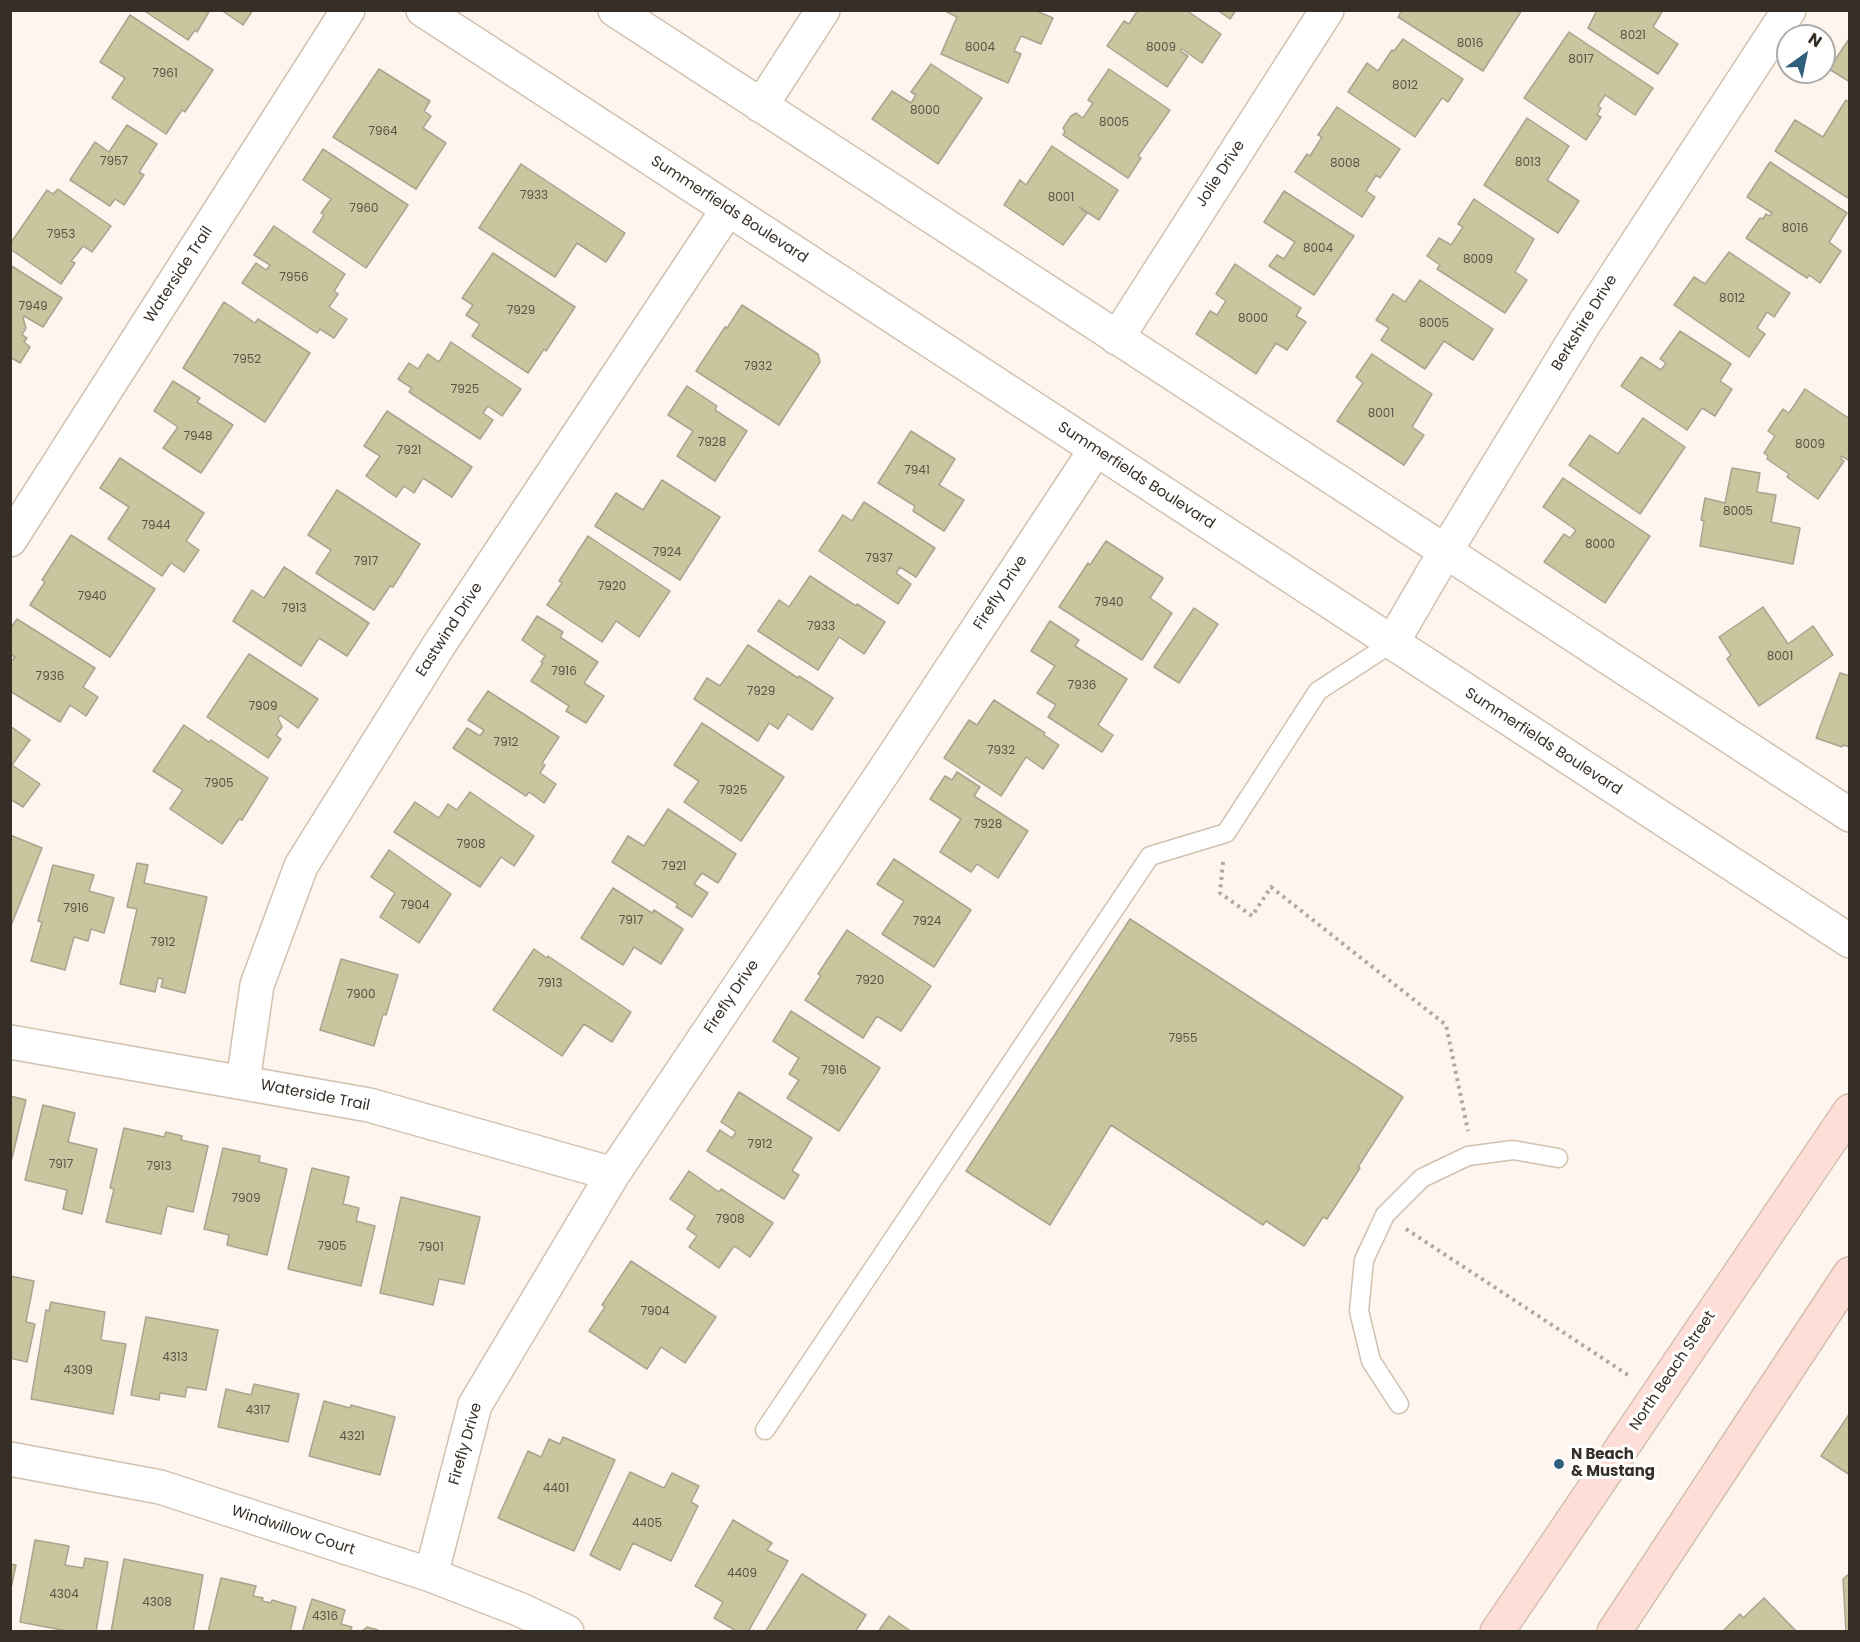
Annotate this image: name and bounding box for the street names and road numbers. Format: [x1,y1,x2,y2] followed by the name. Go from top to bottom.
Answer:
[1193,137,1249,211] street label: Jolie Drive
[647,152,811,268] street label: Summerfields Boulevard
[141,223,217,327] street label: Waterside Trail
[1548,272,1622,374] street label: Berkshire Drive
[1054,418,1218,534] street label: Summerfields Boulevard
[970,553,1032,633] street label: Firefly Drive
[413,580,487,680] street label: Eastwind Drive
[1461,684,1625,800] street label: Summerfields Boulevard
[701,957,763,1037] street label: Firefly Drive
[259,1077,371,1115] street label: Waterside Trail
[1626,1308,1720,1434] street label: North Beach Street
[446,1401,486,1487] street label: Firefly Drive
[229,1502,357,1560] street label: Windwillow Court

